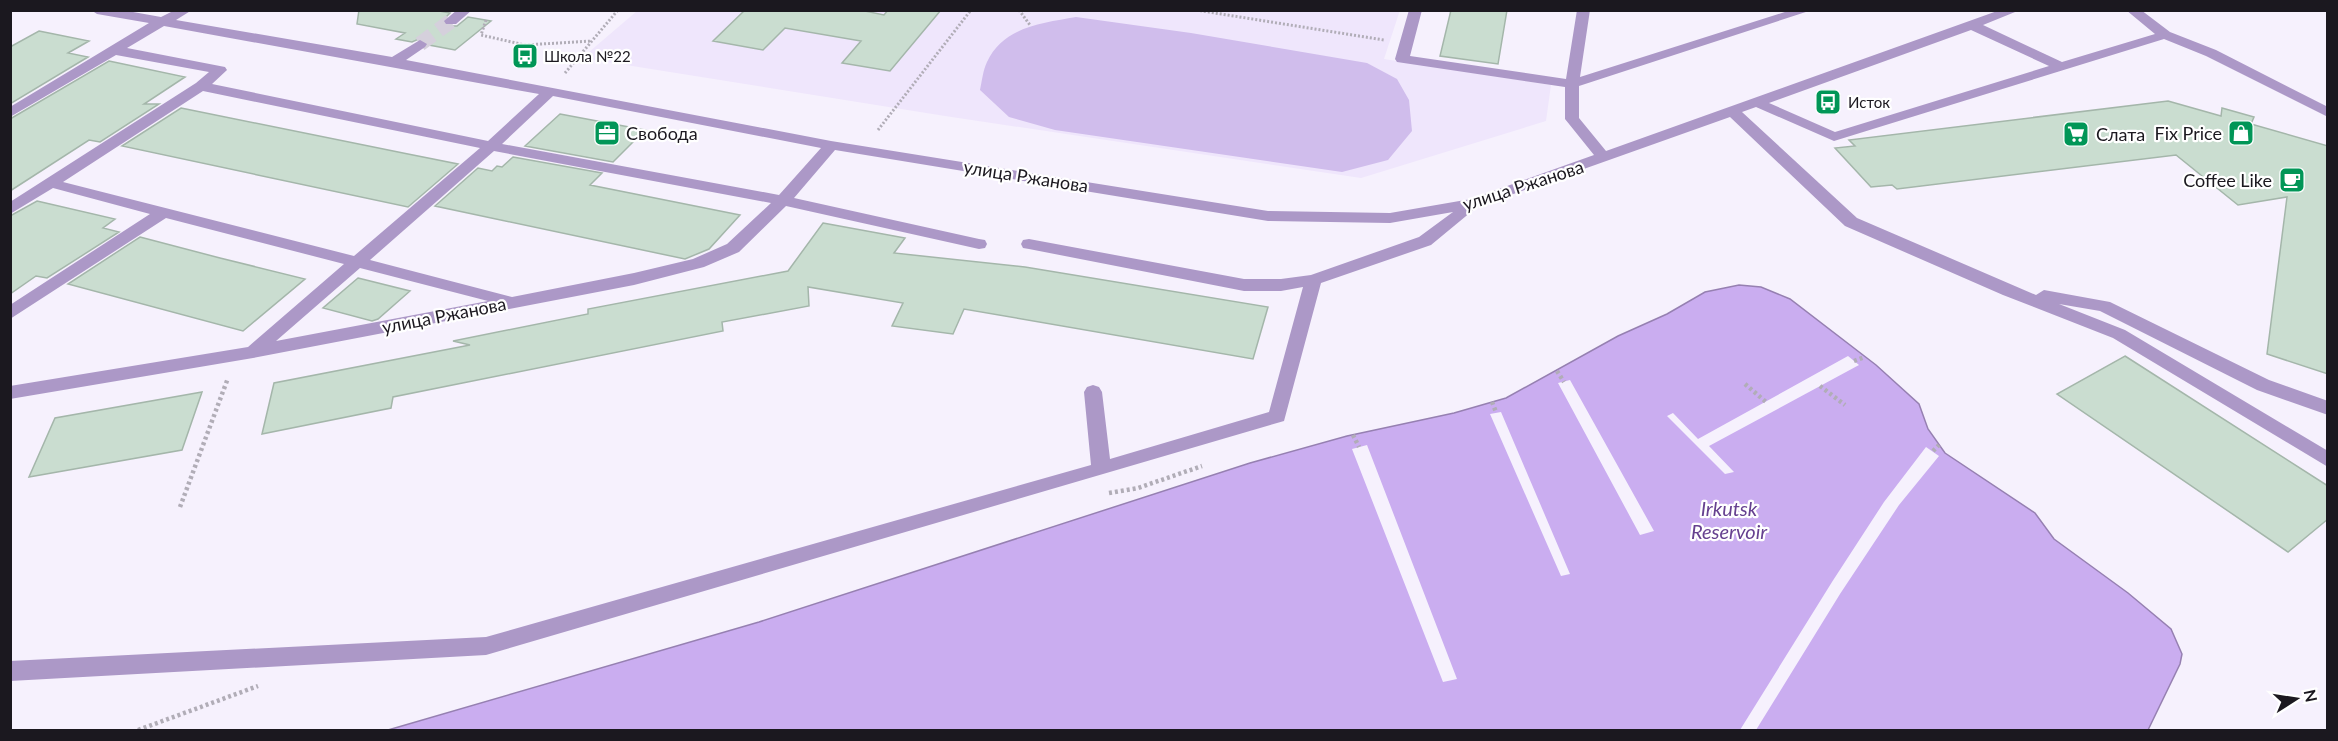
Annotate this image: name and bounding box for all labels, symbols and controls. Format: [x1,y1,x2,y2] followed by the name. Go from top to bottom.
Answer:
[510,41,540,71] bus stop icon: Школа №22
[544,47,631,65] place label: Школа №22
[1813,87,1843,117] bus stop icon: Исток
[1848,93,1890,111] place label: Исток
[592,118,622,148] office icon: Свобода
[2226,118,2256,148] shop icon: Fix Price
[2061,119,2091,149] supermarket icon: Слата
[626,122,698,144] place label: Свобода
[2155,122,2222,144] place label: Fix Price
[2096,123,2145,145] place label: Слата
[962,155,1090,197] street label: улица Ржанова
[1460,155,1586,215] street label: улица Ржанова
[2277,165,2307,195] cafe icon: Coffee Like
[2183,169,2272,191] place label: Coffee Like
[380,292,508,338] street label: улица Ржанова
[1691,496,1768,543] water label: Irkutsk Reservoir
[2266,669,2326,729] north arrow
[2301,688,2322,704] text: N

